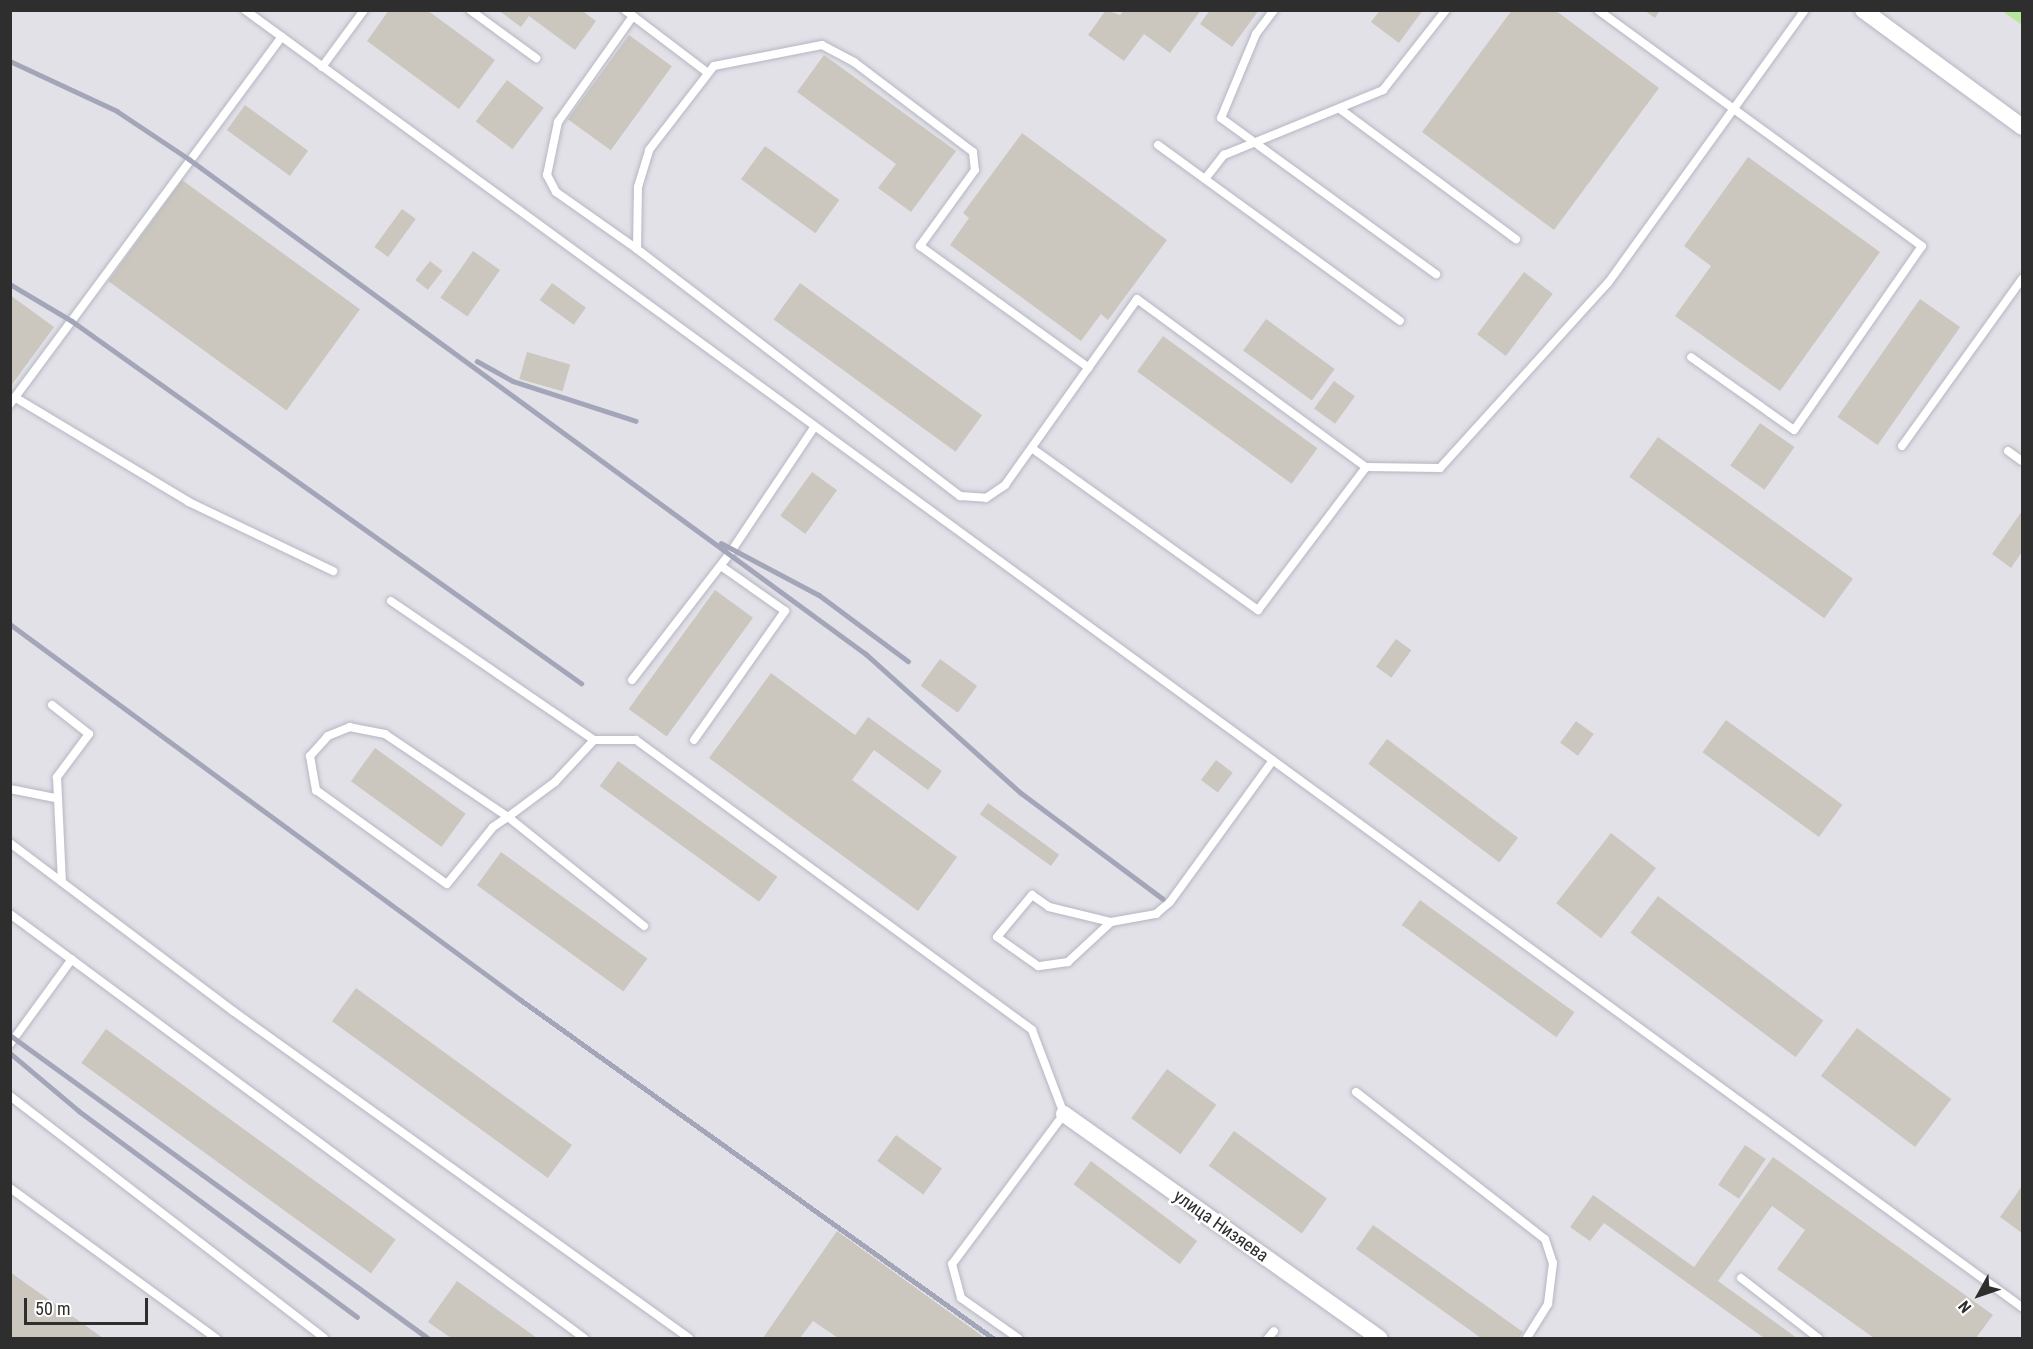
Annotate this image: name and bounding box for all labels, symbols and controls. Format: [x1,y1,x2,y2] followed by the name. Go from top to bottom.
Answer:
[1169,1185,1273,1267] street label: улица Низяева
[1949,1265,2009,1325] north arrow
[27,1286,152,1324] scale bar
[1954,1297,1975,1317] text: N
[35,1298,70,1319] text: 50 m

